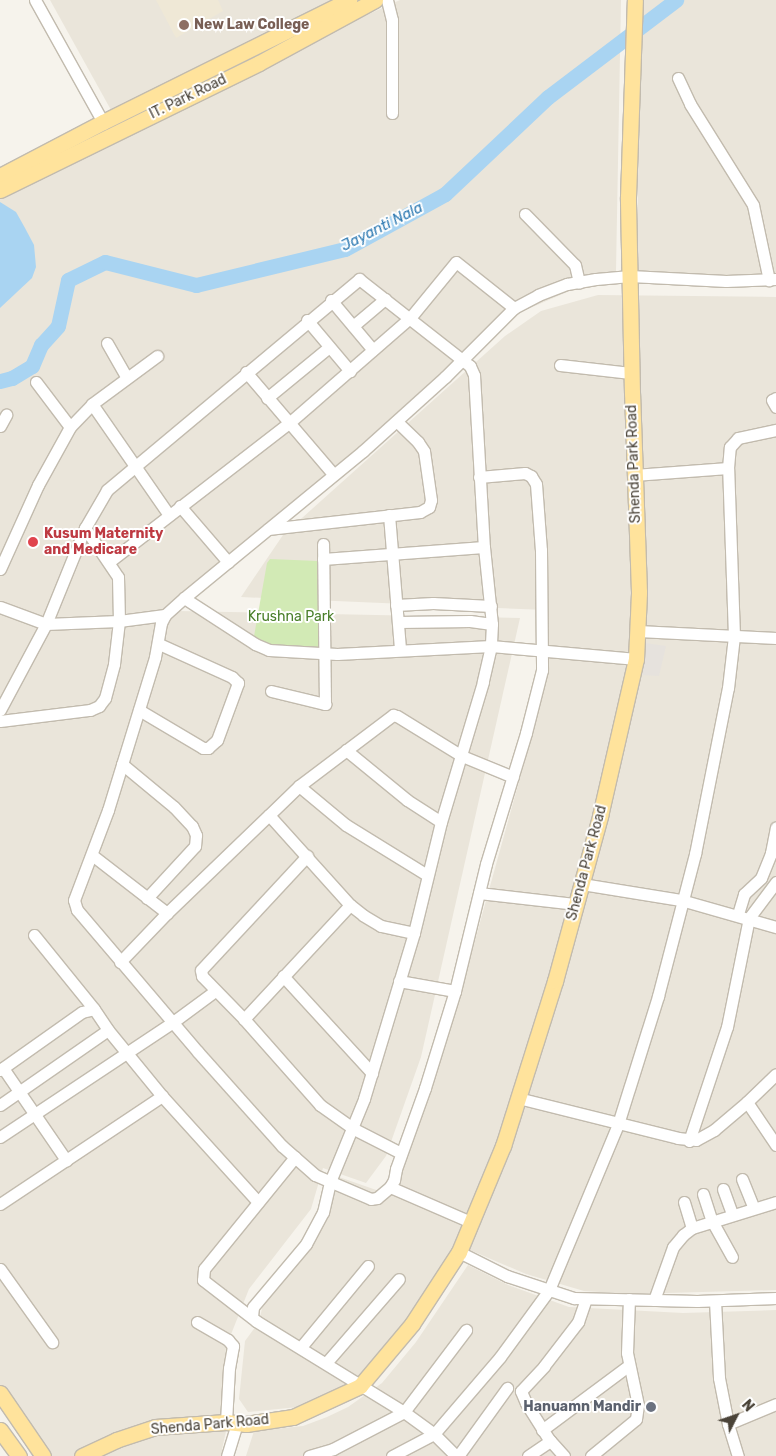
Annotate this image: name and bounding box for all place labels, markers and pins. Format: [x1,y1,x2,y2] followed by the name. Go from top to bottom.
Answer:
[194,17,310,33] place label: New Law College
[178,19,190,31] marker: New Law College
[44,526,163,558] place label: Kusum Maternity and Medicare
[26,535,40,549] marker: Kusum Maternity and Medicare
[523,1399,641,1415] place label: Hanuamn Mandir
[645,1401,657,1413] marker: Hanuamn Mandir

